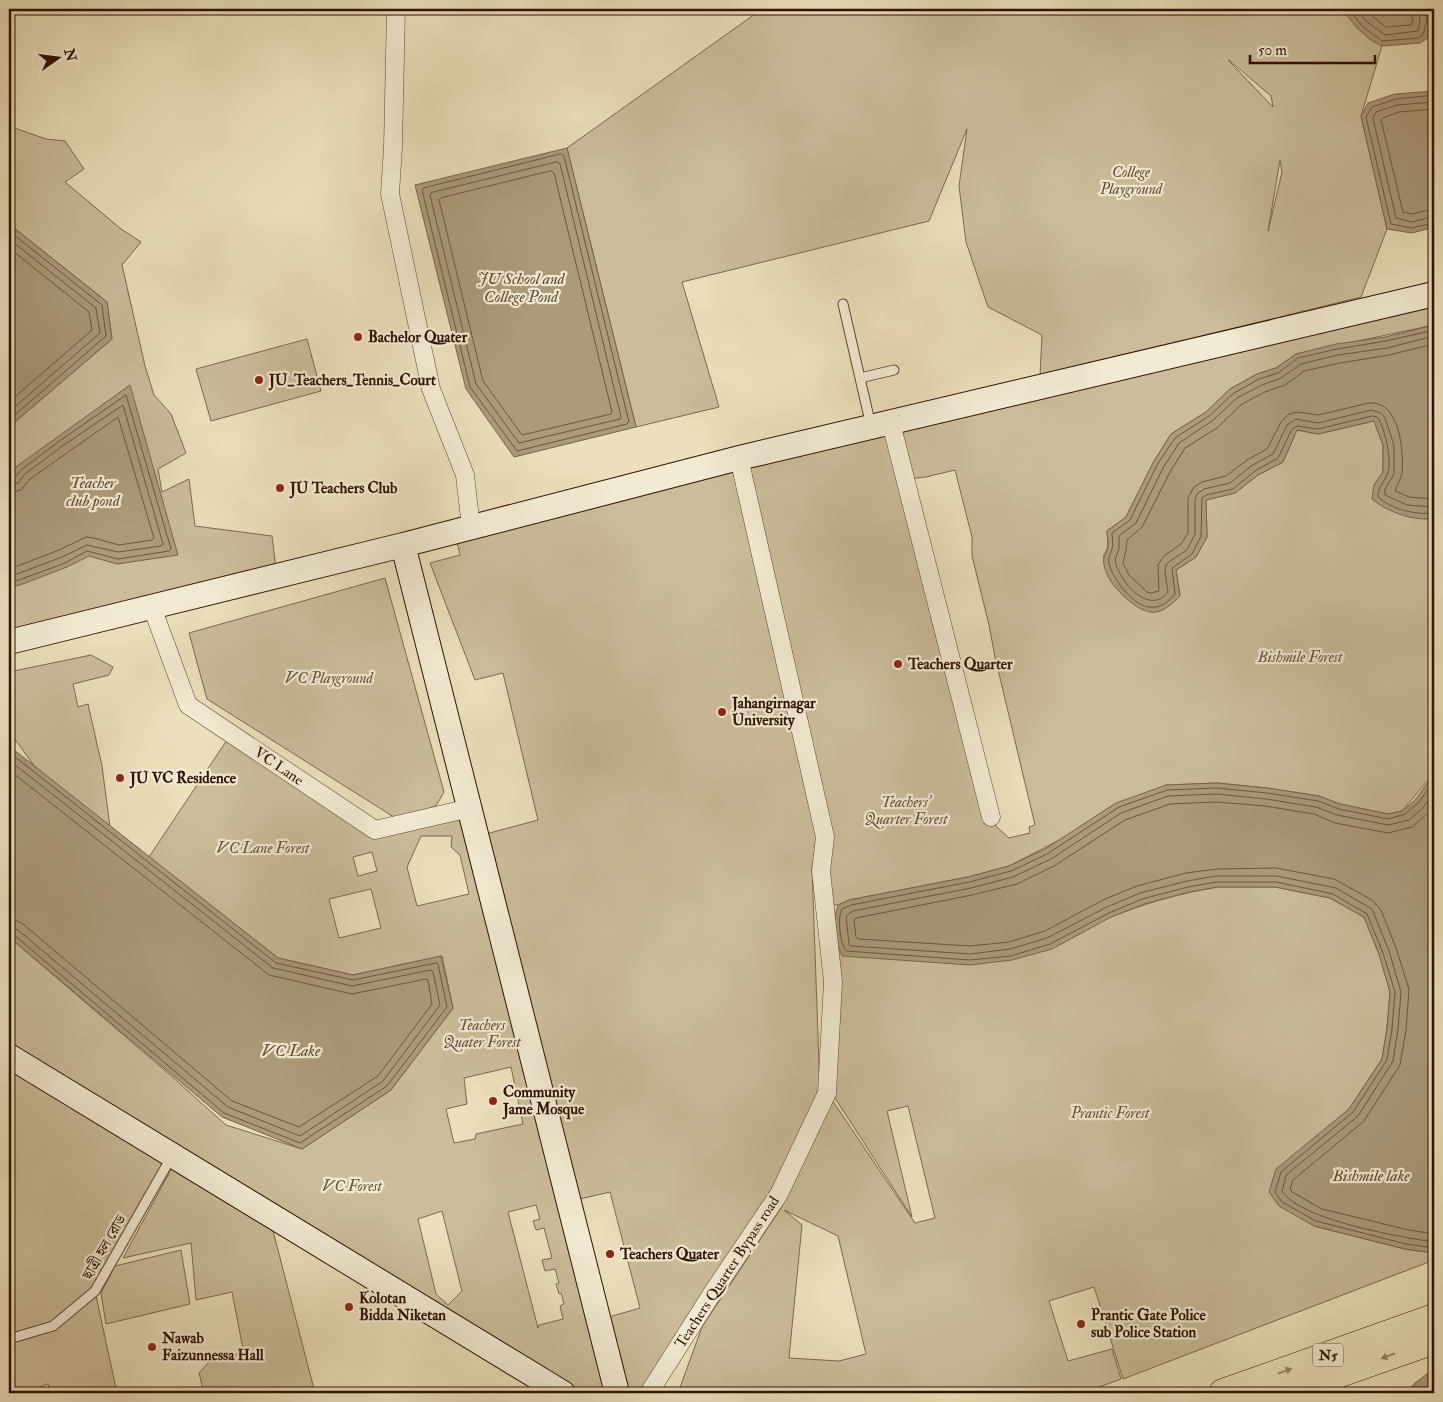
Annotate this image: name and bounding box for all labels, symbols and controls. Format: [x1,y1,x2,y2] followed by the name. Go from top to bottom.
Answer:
[32,32,82,82] north arrow
[1250,32,1376,64] scale bar
[1258,41,1287,60] text: 50 m
[60,46,80,64] text: N
[1099,163,1164,199] park label: College Playground
[477,269,566,307] water label: JU School and College Pond
[368,328,468,347] place label: Bachelor Quater
[352,331,364,343] marker: Bachelor Quater
[268,371,436,391] place label: JU_Teachers_Tennis_Court
[253,374,265,386] marker: JU_Teachers_Tennis_Court
[66,473,121,511] water label: Teacher club pond
[289,479,398,499] place label: JU Teachers Club
[274,482,286,494] marker: JU Teachers Club
[1257,648,1343,667] park label: Bishmile Forest
[907,655,1013,674] place label: Teachers Quarter
[892,658,904,670] marker: Teachers Quarter
[285,669,375,688] park label: VC Playground
[731,694,816,731] place label: Jahangirnagar University
[716,706,728,718] marker: Jahangirnagar University
[250,743,307,790] street label: VC Lane
[129,769,237,789] place label: JU VC Residence
[114,772,126,784] marker: JU VC Residence
[864,793,948,829] park label: Teachers' Quarter Forest
[217,839,310,858] park label: VC Lane Forest
[443,1016,521,1052] park label: Teachers Quater Forest
[262,1041,321,1061] water label: VC Lake
[502,1083,585,1120] place label: Community Jame Mosque
[487,1095,499,1107] marker: Community Jame Mosque
[1070,1104,1150,1123] park label: Prantic Forest
[1331,1166,1410,1186] water label: Bishmile lake
[322,1177,382,1196] park label: VC Forest
[671,1192,785,1352] street label: Teachers Quarter Bypass road
[78,1211,131,1284] street label: ছাত্রী হল রোড
[619,1245,719,1264] place label: Teachers Quater
[604,1248,616,1260] marker: Teachers Quater
[359,1289,446,1325] place label: Kolotan Bidda Niketan
[343,1301,355,1313] marker: Kolotan Bidda Niketan
[1091,1306,1206,1342] place label: Prantic Gate Police sub Police Station
[1075,1318,1087,1330] marker: Prantic Gate Police sub Police Station
[161,1329,264,1365] place label: Nawab Faizunnessa Hall
[146,1341,158,1353] marker: Nawab Faizunnessa Hall
[1313,1344,1343,1366] road number: N5
[1380,1352,1395,1360] one-way arrow
[1278,1367,1293,1375] one-way arrow

